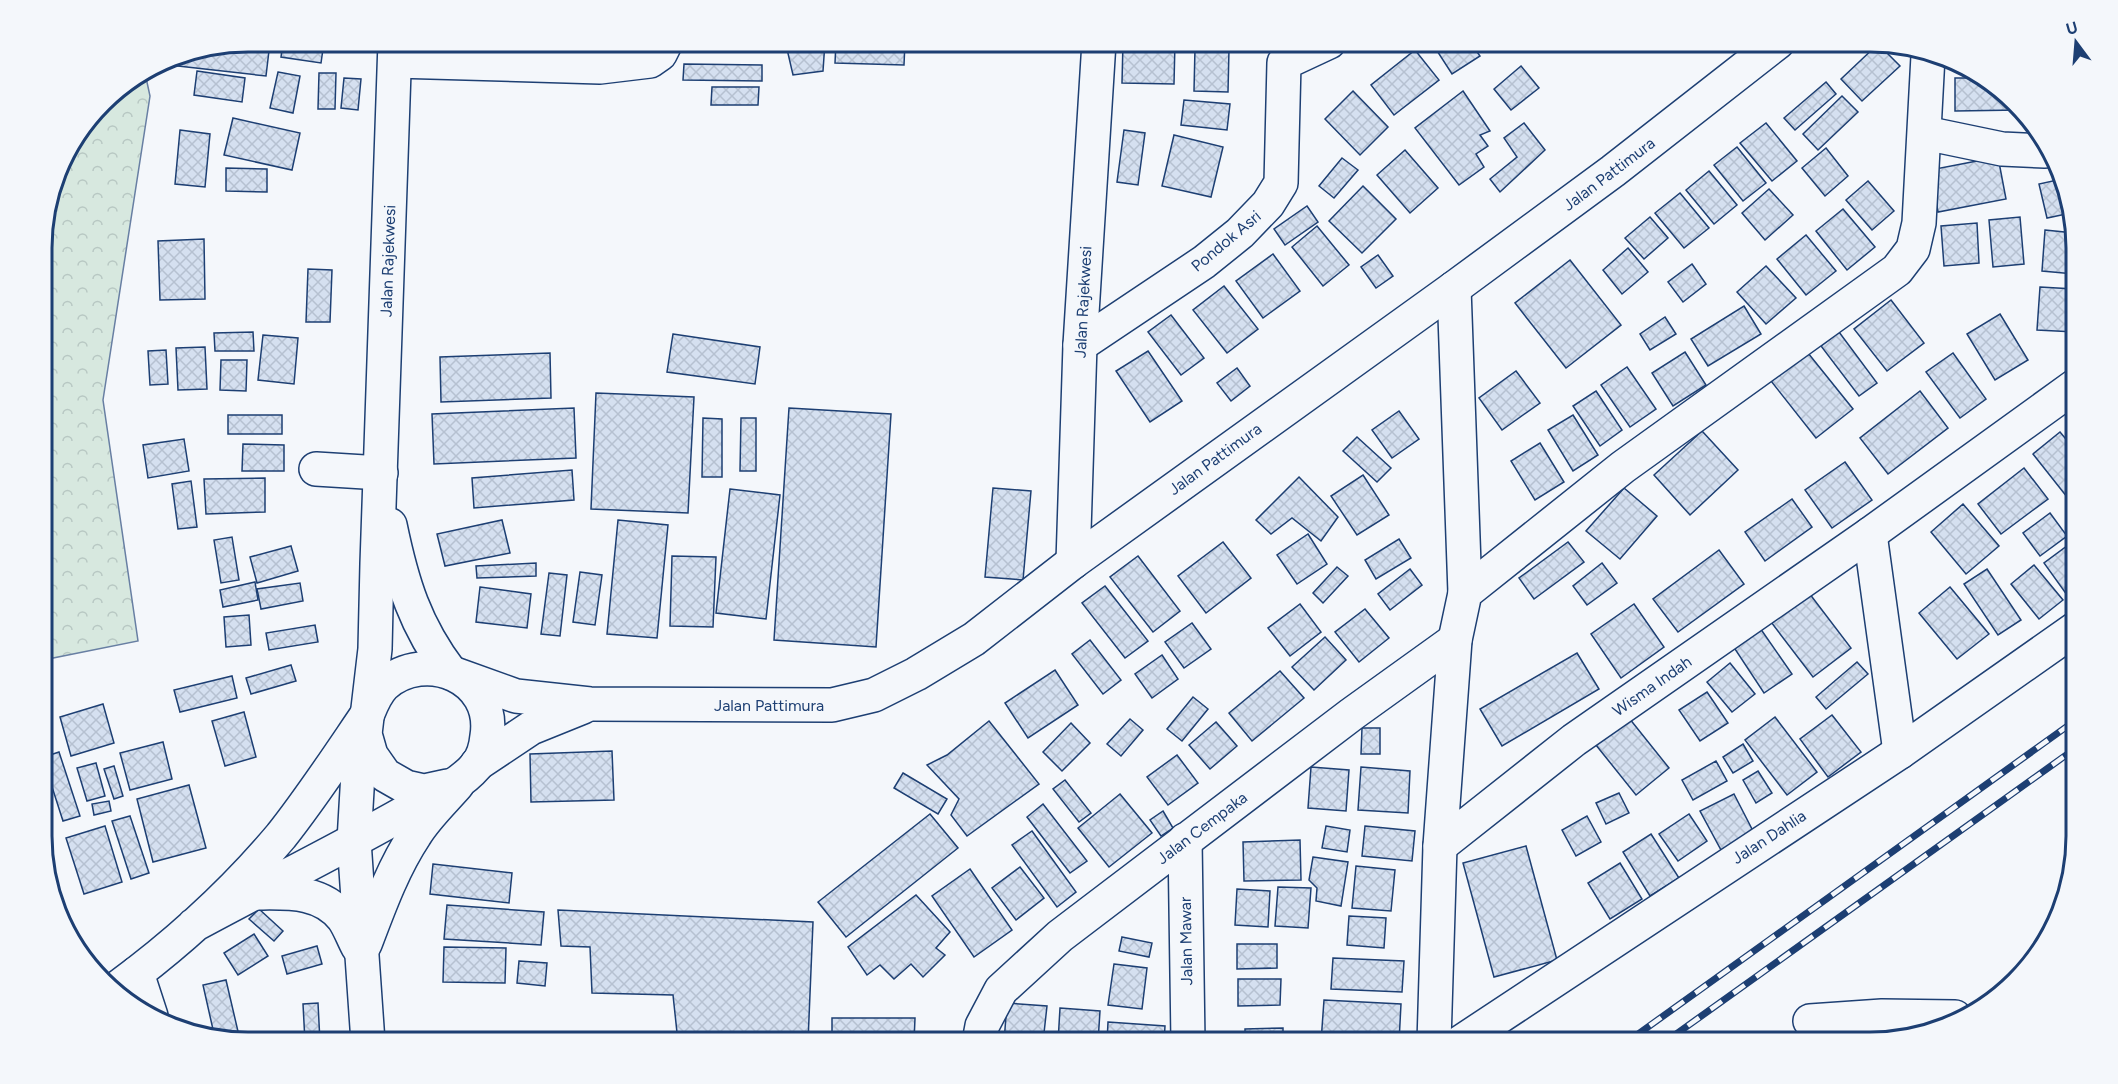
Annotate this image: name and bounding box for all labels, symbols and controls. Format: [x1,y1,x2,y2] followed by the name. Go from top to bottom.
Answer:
[2046,12,2106,72] north arrow
[2064,17,2080,39] text: U
[1559,133,1659,215] street label: Jalan Pattimura
[377,205,399,317] street label: Jalan Rajekwesi
[1187,206,1265,276] street label: Pondok Asri
[1071,245,1095,359] street label: Jalan Rajekwesi
[1165,419,1265,499] street label: Jalan Pattimura
[1609,652,1695,720] street label: Wisma Indah
[714,696,824,715] street label: Jalan Pattimura
[1153,788,1251,868] street label: Jalan Cempaka
[1728,806,1810,868] street label: Jalan Dahlia
[1176,896,1196,985] street label: Jalan Mawar

